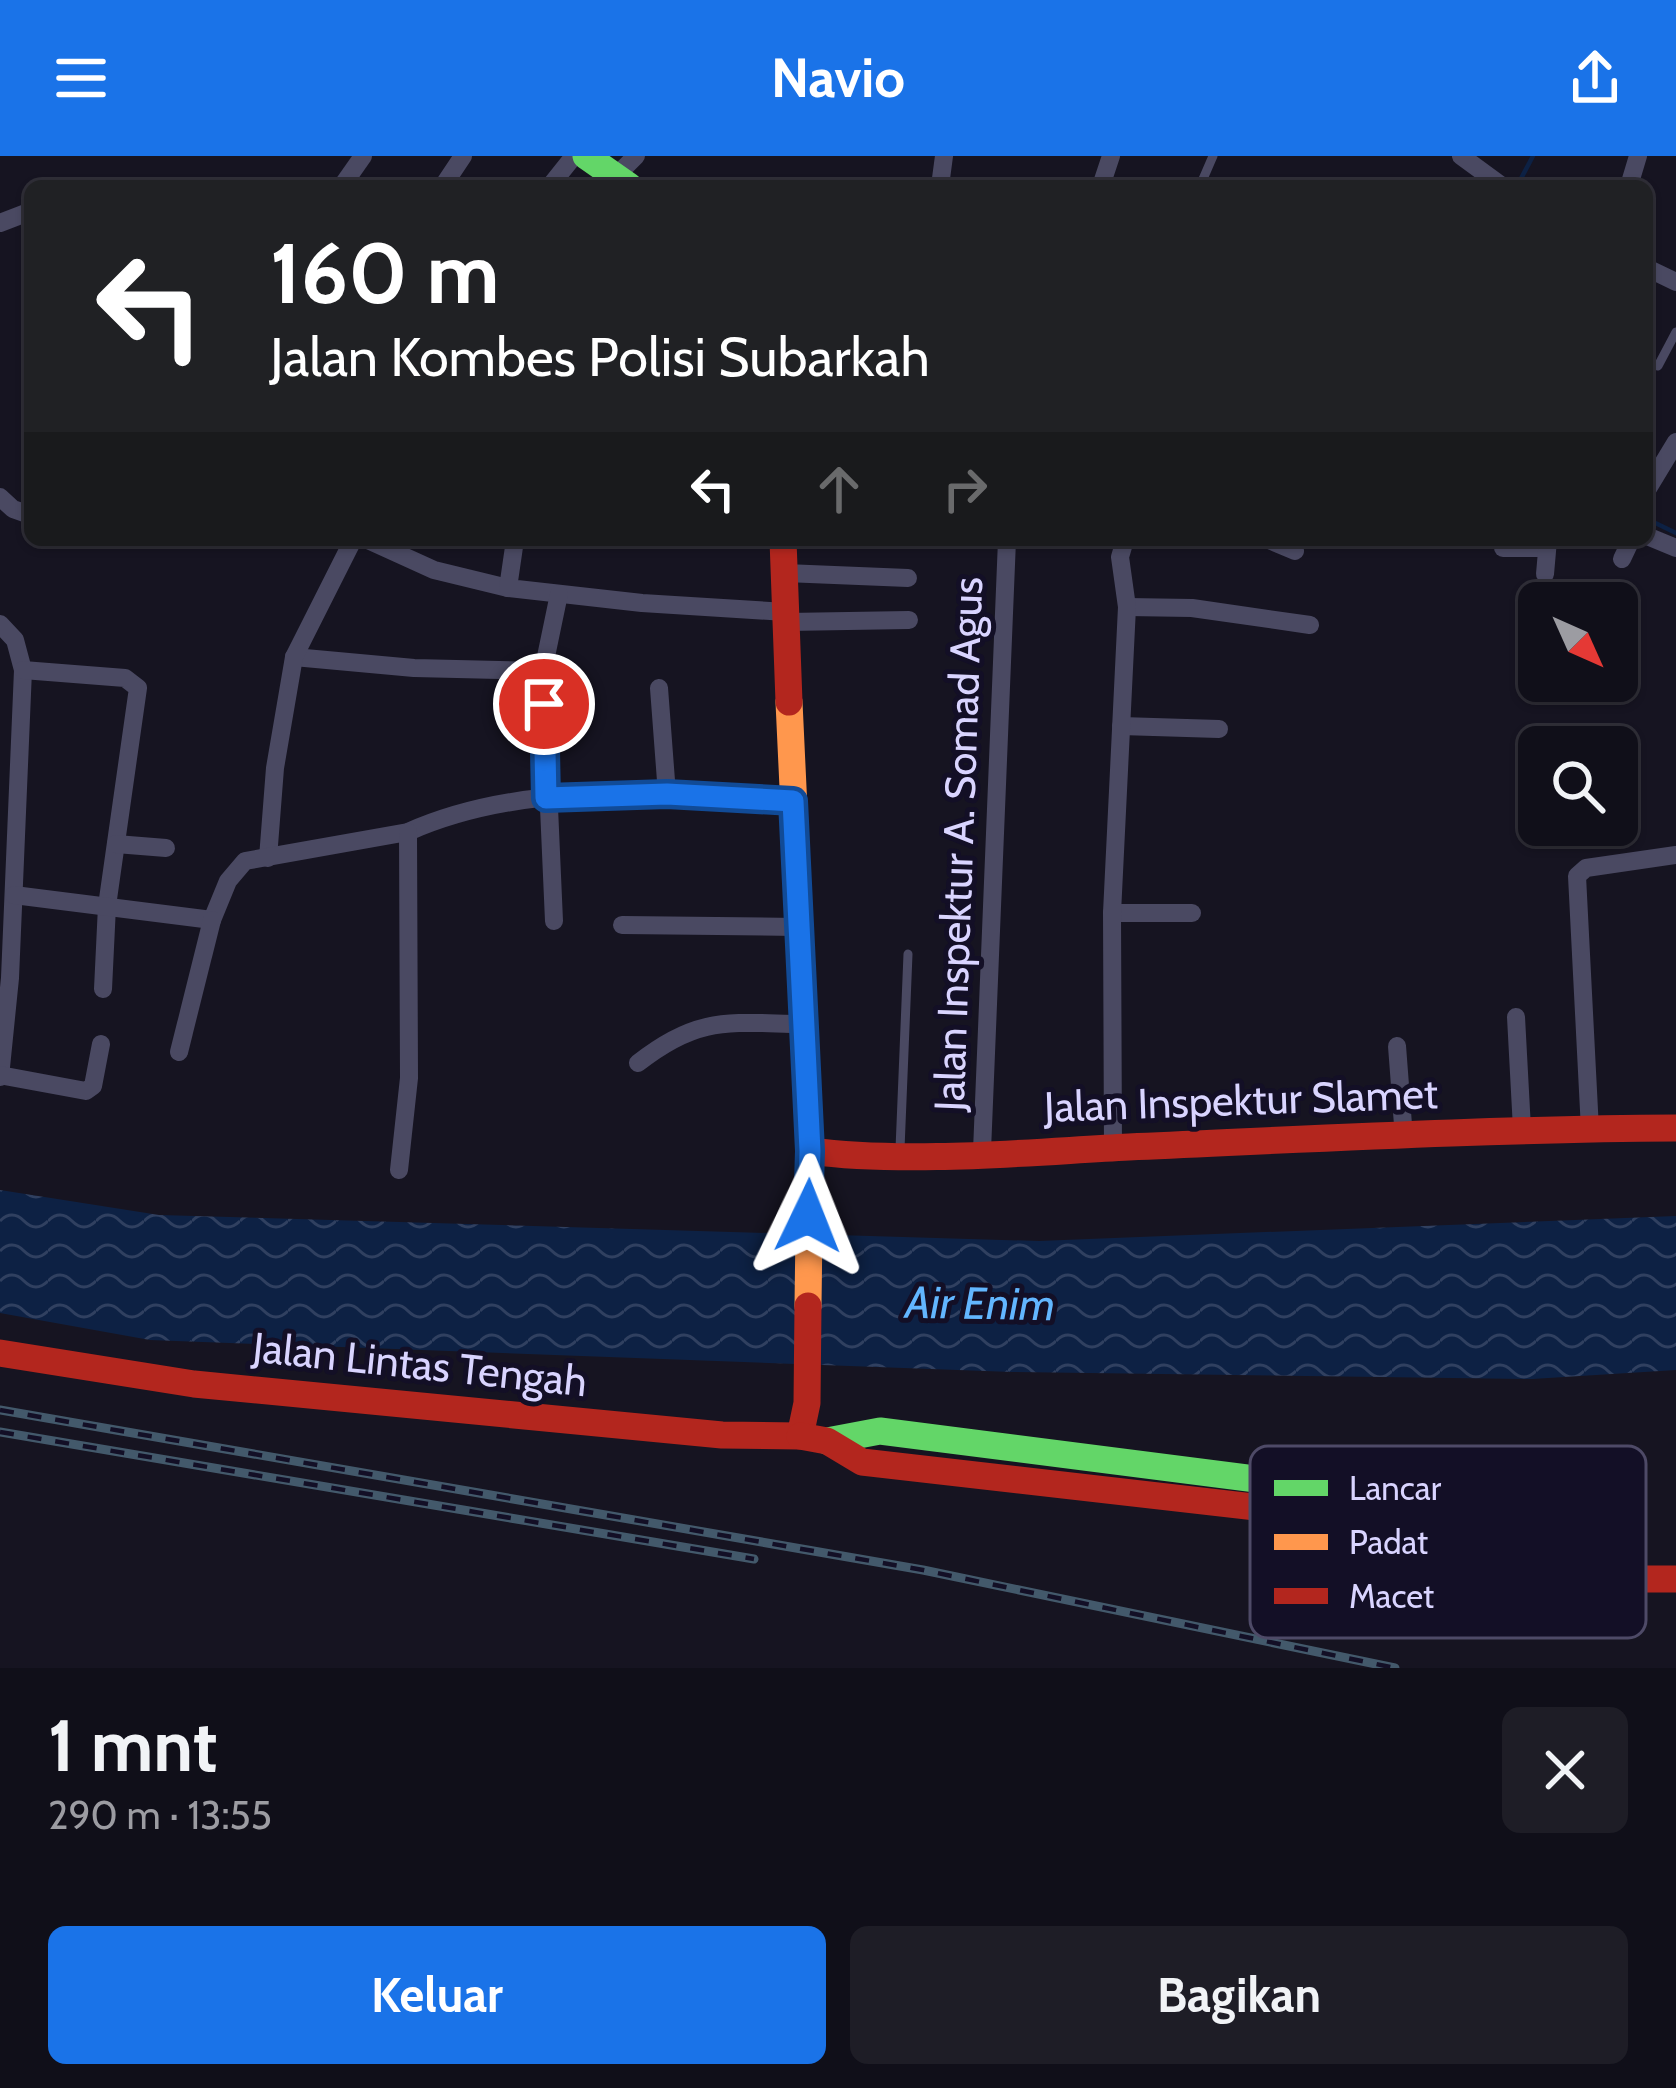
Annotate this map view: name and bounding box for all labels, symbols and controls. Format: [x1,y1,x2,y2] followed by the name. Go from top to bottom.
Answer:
[48,45,114,111] icon: menu
[771,45,905,111] text: Navio
[1562,45,1628,111] icon: share
[270,222,499,324] text: 160 m
[72,228,228,384] icon: left
[270,324,930,390] text: Jalan Kombes Polisi Subarkah
[680,456,746,522] icon: left
[806,456,872,522] icon: ahead
[932,456,998,522] icon: right
[923,576,993,1113] street label: Jalan Inspektur A. Somad Agus
[1518,582,1638,702] north arrow
[1518,582,1638,846] map controls
[493,653,595,755] pin
[511,671,577,737] icon: arrive
[1518,726,1638,846] button: search
[1042,1067,1439,1133] street label: Jalan Inspektur Slamet
[745,1153,871,1279] position arrow
[902,1275,1056,1331] water label: Air Enim
[249,1320,590,1407] street label: Jalan Lintas Tengah
[1250,1446,1646,1638] legend
[1349,1468,1442,1508] text: Lancar
[1349,1522,1428,1562] text: Padat
[1349,1576,1434,1616] text: Macet
[48,1702,217,1789] text: 1 mnt
[1502,1707,1628,1833] button: close
[48,1791,272,1839] text: 290 m · 13:55
[48,1926,826,2064] button: Keluar
[850,1926,1628,2064] button: Bagikan

